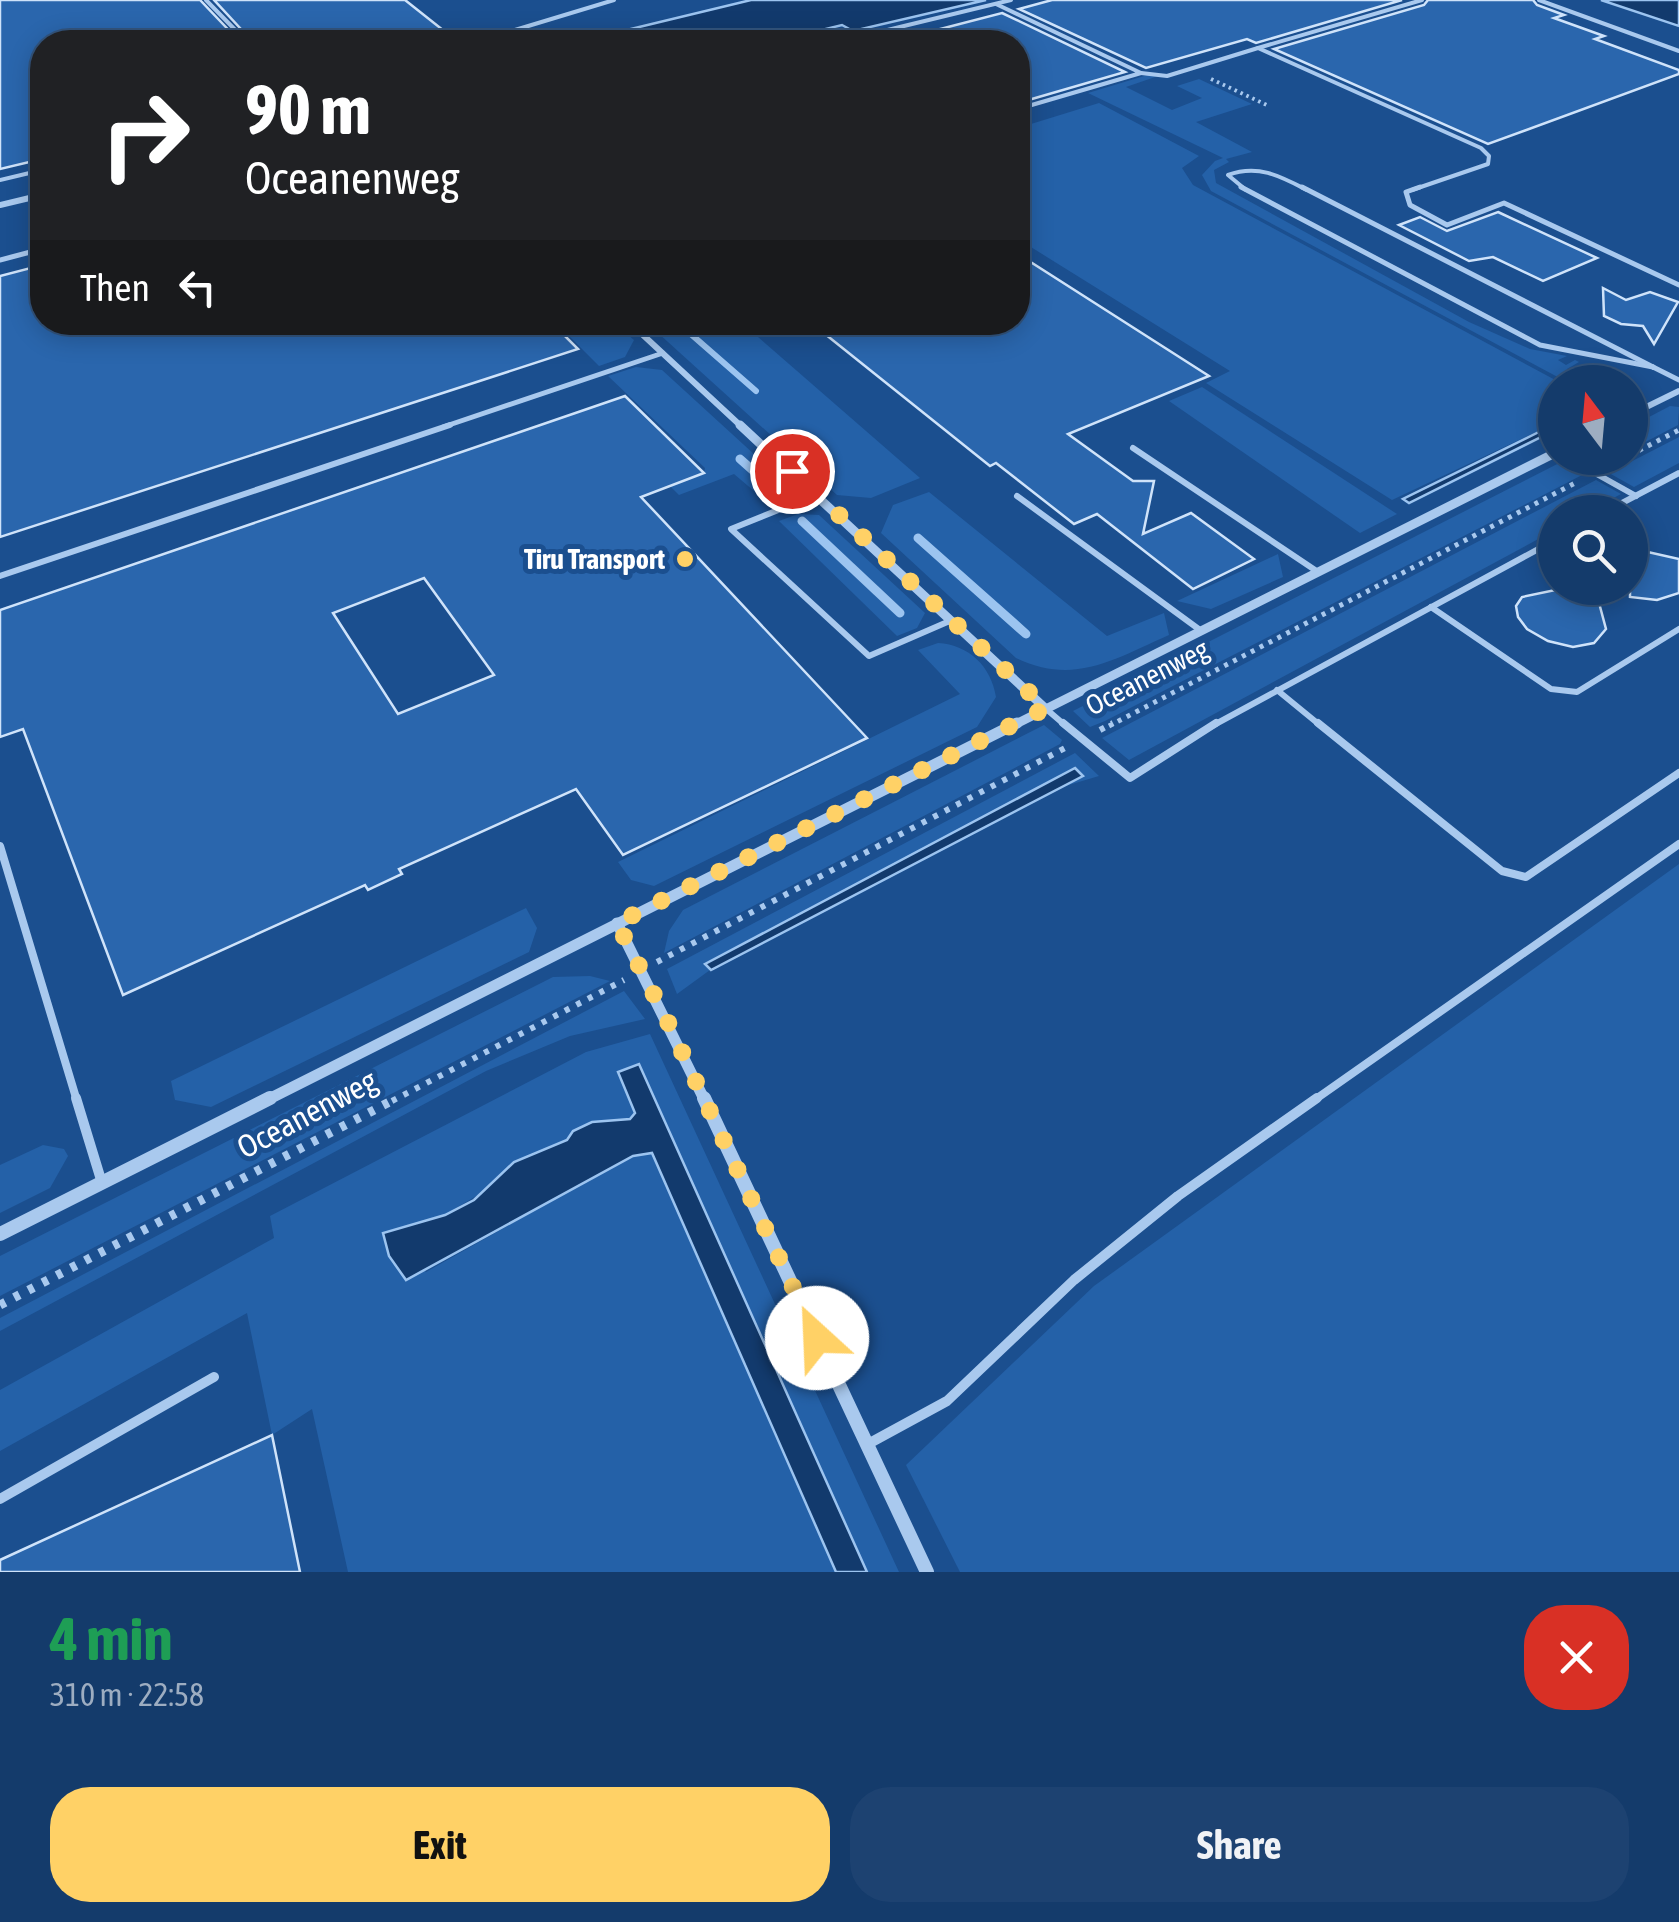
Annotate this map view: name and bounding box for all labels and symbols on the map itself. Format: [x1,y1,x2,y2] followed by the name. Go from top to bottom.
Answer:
[1538,365,1648,475] north arrow
[750,429,835,514] pin
[524,543,665,575] place label: Tiru Transport
[674,548,696,570] marker: Tiru Transport
[1080,632,1214,722] street label: Oceanenweg
[231,1061,383,1166] street label: Oceanenweg
[765,1286,869,1390] position arrow

